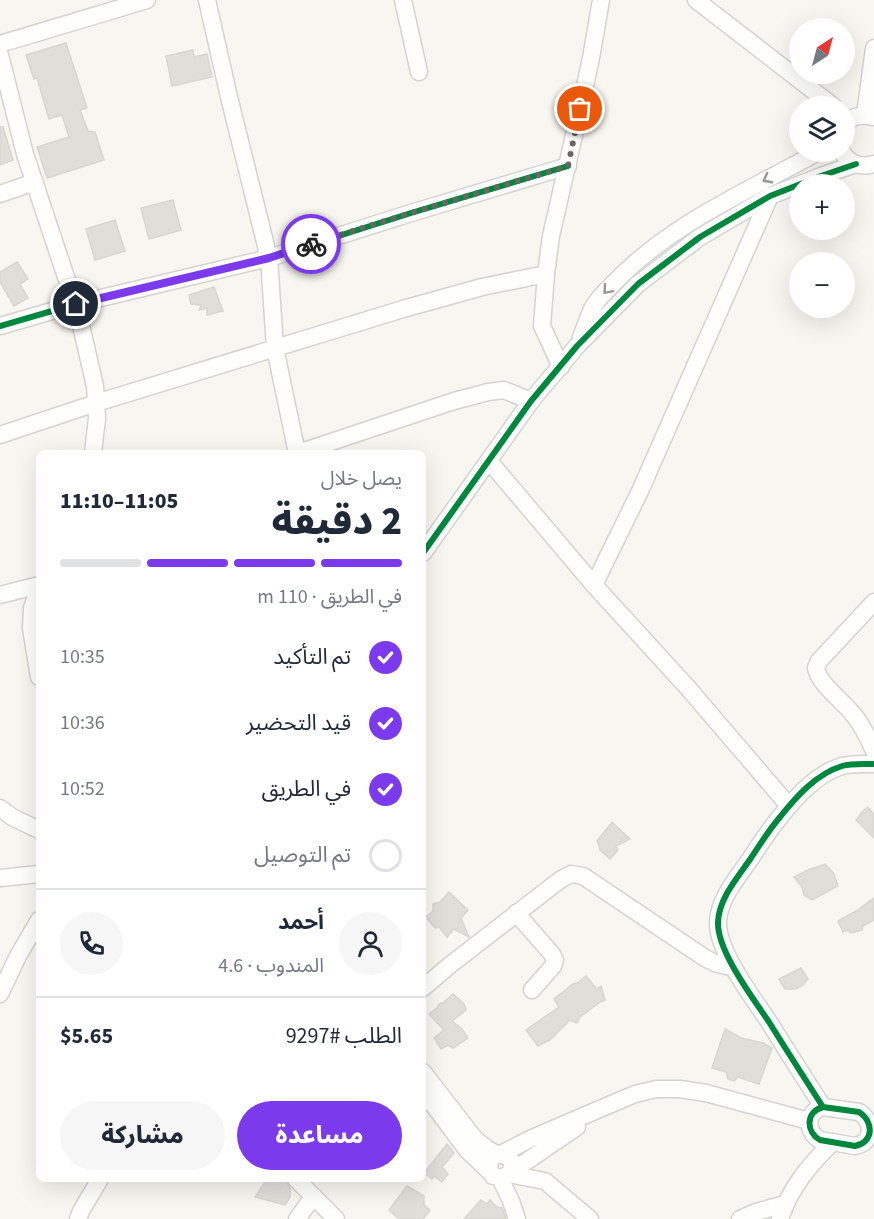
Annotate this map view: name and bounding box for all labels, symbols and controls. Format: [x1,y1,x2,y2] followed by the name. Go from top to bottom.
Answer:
[789,18,855,84] north arrow
[789,18,855,318] map controls
[554,83,605,134] pin
[563,92,596,125] icon: bag
[789,96,855,162] button: layers
[762,172,773,183] one-way arrow
[789,174,855,240] button: +
[281,214,341,274] courier
[295,228,328,261] icon: bike
[789,252,855,318] button: −
[50,278,101,329] pin
[603,283,614,294] one-way arrow
[59,287,92,320] icon: home
[321,465,402,493] text: يصل خلال
[60,485,178,517] text: 11:05–11:10
[272,494,402,550] text: 2 دقيقة
[257,583,402,611] text: في الطريق · 110 m
[273,641,351,673] text: تم التأكيد
[369,641,402,674] icon: check
[60,643,105,671] text: 10:35
[246,707,351,739] text: قيد التحضير
[369,707,402,740] icon: check
[60,709,105,737] text: 10:36
[262,773,351,805] text: في الطريق
[369,773,402,806] icon: check
[60,775,105,803] text: 10:52
[254,839,351,871] text: تم التوصيل
[278,906,324,938] text: أحمد
[60,912,123,975] button: phone
[339,912,402,975] button: person
[218,952,324,980] text: المندوب · 4.6
[60,1020,113,1052] text: $5.65
[286,1020,402,1052] text: الطلب #9297
[60,1101,225,1170] button: مشاركة
[237,1101,402,1170] button: مساعدة

